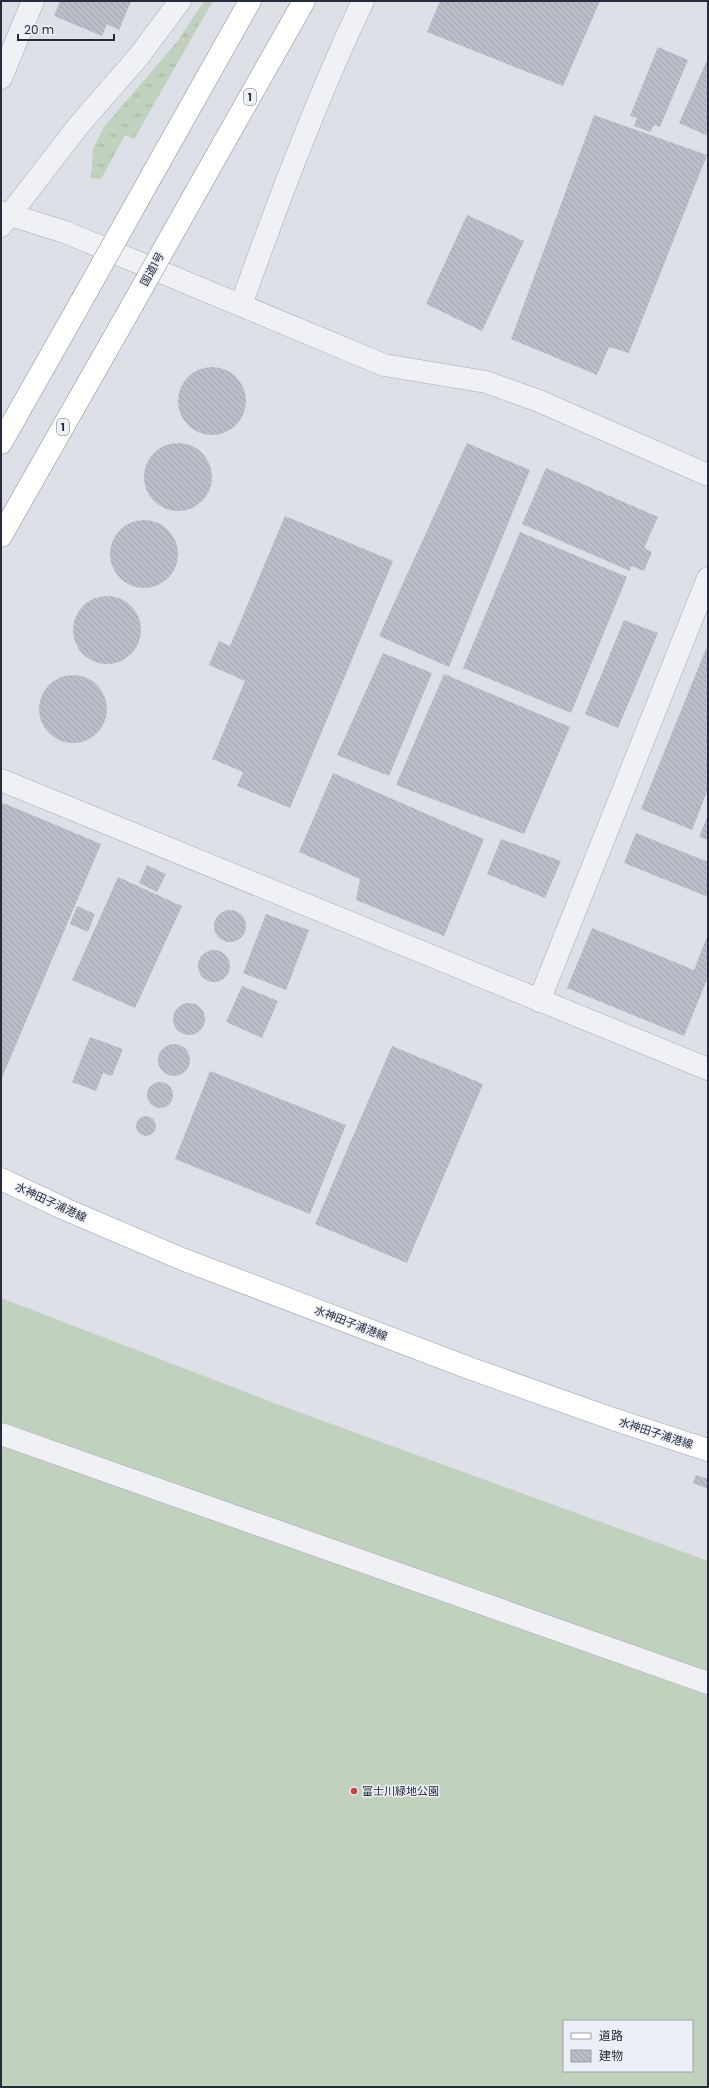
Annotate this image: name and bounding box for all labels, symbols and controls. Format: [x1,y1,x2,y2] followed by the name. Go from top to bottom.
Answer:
[18,16,114,42] scale bar
[24,21,54,38] text: 20 m
[244,89,256,105] road number: 1
[136,249,168,289] street label: 国道1号
[57,419,69,435] road number: 1
[13,1178,89,1226] street label: 水神田子浦港線
[312,1302,390,1344] street label: 水神田子浦港線
[617,1413,695,1453] street label: 水神田子浦港線
[362,1783,439,1799] place label: 富士川緑地公園
[349,1786,359,1796] marker: 富士川緑地公園
[563,2020,693,2072] legend
[599,2027,623,2044] text: 道路
[599,2047,623,2064] text: 建物

